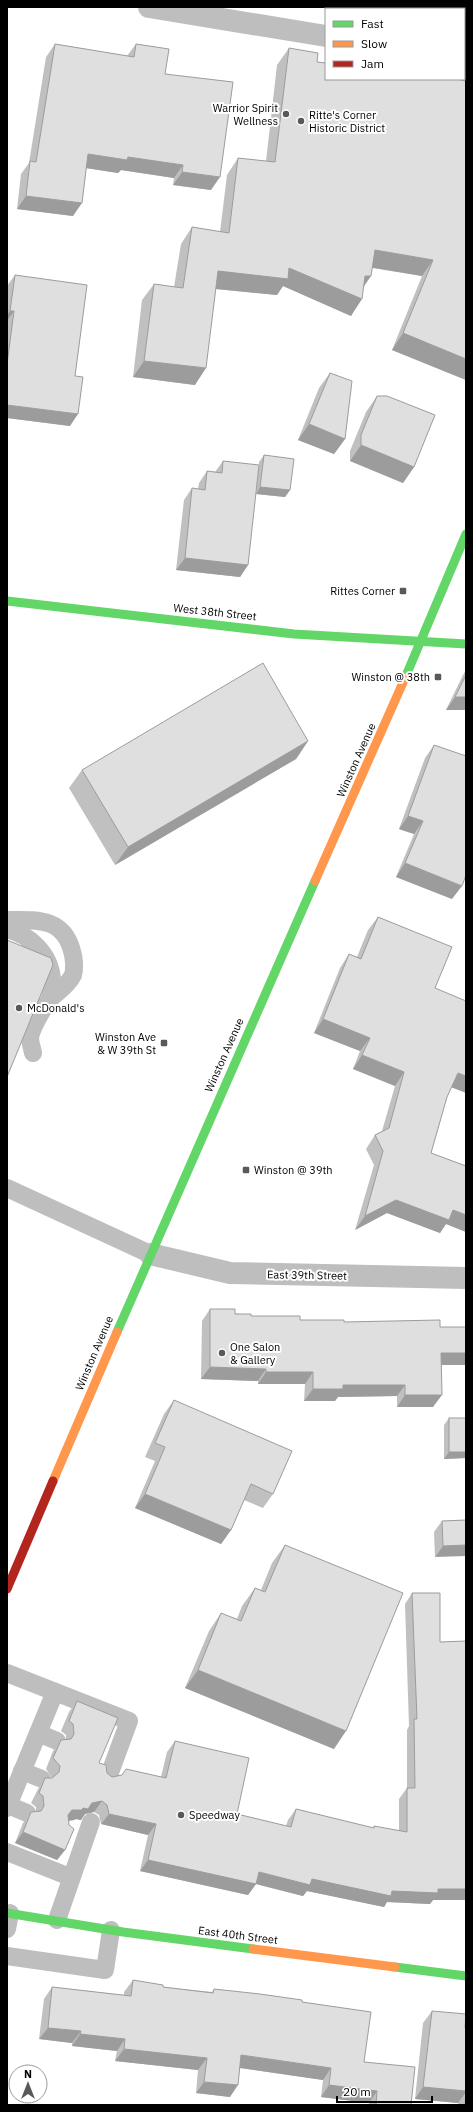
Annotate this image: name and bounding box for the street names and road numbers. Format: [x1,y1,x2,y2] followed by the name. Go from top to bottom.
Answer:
[173,601,257,623] street label: West 38th Street
[333,721,379,799] street label: Winston Avenue
[201,1016,247,1094] street label: Winston Avenue
[267,1267,347,1283] street label: East 39th Street
[72,1314,116,1392] street label: Winston Avenue
[197,1923,279,1947] street label: East 40th Street

